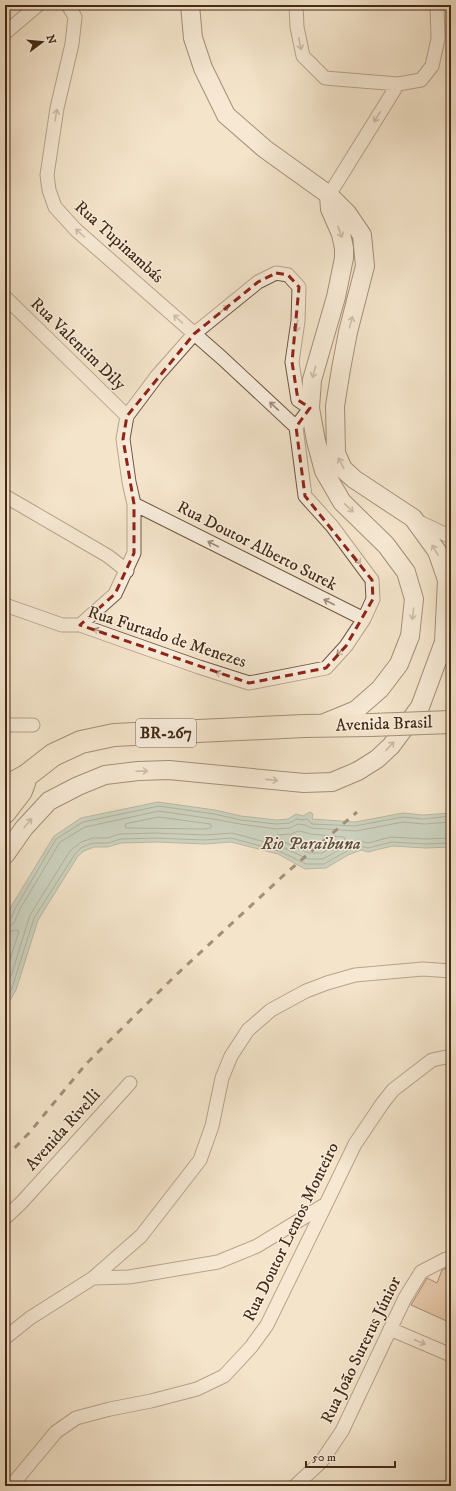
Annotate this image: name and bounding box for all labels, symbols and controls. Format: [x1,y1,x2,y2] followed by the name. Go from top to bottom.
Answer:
[22,22,62,62] north arrow
[43,33,59,46] text: N
[297,37,305,50] one-way arrow
[52,109,60,122] one-way arrow
[373,111,381,122] one-way arrow
[70,196,169,288] street label: Rua Tupinambás
[336,226,344,238] one-way arrow
[75,229,85,238] one-way arrow
[26,293,131,396] street label: Rua Valentim Dily
[219,305,230,313] one-way arrow
[173,314,183,324] one-way arrow
[347,316,355,329] one-way arrow
[293,319,301,332] one-way arrow
[310,365,318,378] one-way arrow
[269,402,279,411] one-way arrow
[337,457,344,469] one-way arrow
[173,496,341,596] street label: Rua Doutor Alberto Surek
[344,503,354,513] one-way arrow
[207,540,219,547] one-way arrow
[430,544,438,556] one-way arrow
[352,553,361,564] one-way arrow
[323,598,335,605] one-way arrow
[85,601,249,673] street label: Rua Furtado de Menezes
[409,607,417,620] one-way arrow
[93,627,105,635] one-way arrow
[336,646,346,656] one-way arrow
[215,670,228,677] one-way arrow
[335,711,433,737] street label: Avenida Brasil
[136,719,196,747] road number: BR-267
[385,741,395,751] one-way arrow
[135,767,148,775] one-way arrow
[265,776,278,783] one-way arrow
[23,818,32,829] one-way arrow
[260,833,361,855] water label: Rio Paraibuna
[21,1085,105,1175] street label: Avenida Rivelli
[238,1139,344,1325] street label: Rua Doutor Lemos Monteiro
[316,1272,406,1427] street label: Rua João Surerus Júnior
[414,1339,426,1347] one-way arrow
[306,1443,395,1469] scale bar
[312,1450,336,1465] text: 50 m

